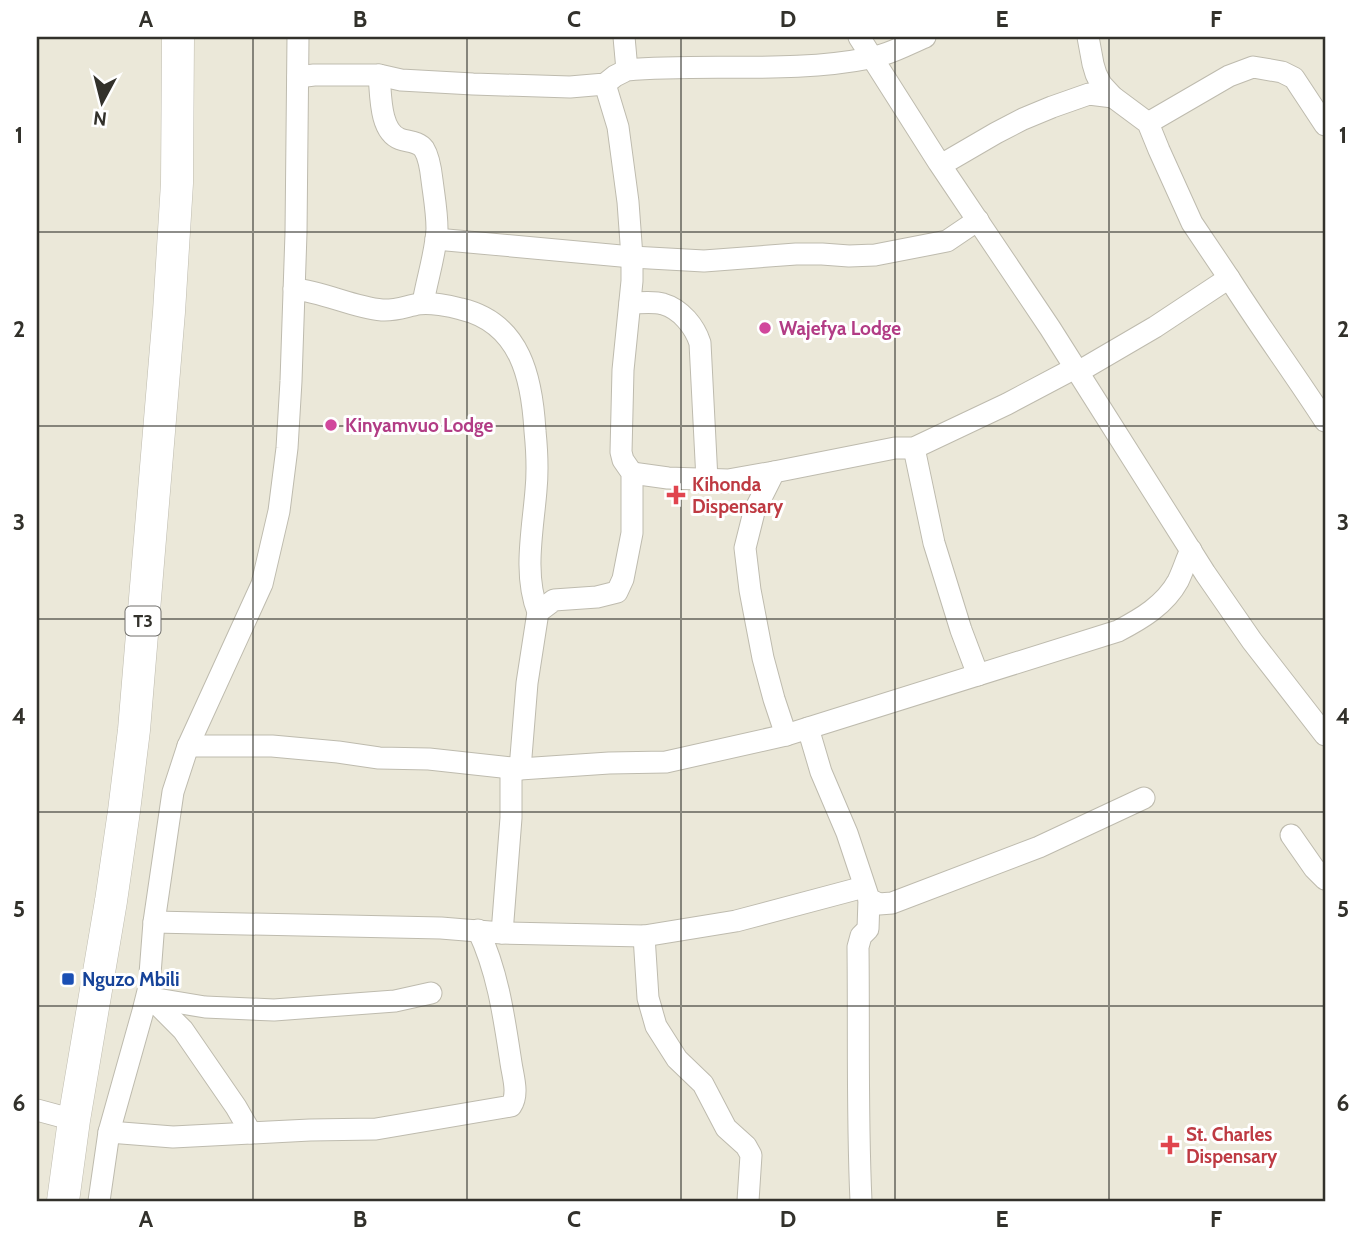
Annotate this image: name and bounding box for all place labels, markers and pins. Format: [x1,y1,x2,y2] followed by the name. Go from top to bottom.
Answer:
[779,317,901,340] place label: Wajefya Lodge
[757,320,773,336] marker: Wajefya Lodge
[345,414,494,437] place label: Kinyamvuo Lodge
[323,417,339,433] marker: Kinyamvuo Lodge
[692,473,784,518] place label: Kihonda Dispensary
[666,485,686,505] marker: Kihonda Dispensary
[82,968,180,991] place label: Nguzo Mbili
[60,971,76,987] marker: Nguzo Mbili
[1186,1123,1278,1168] place label: St. Charles Dispensary
[1160,1135,1180,1155] marker: St. Charles Dispensary

